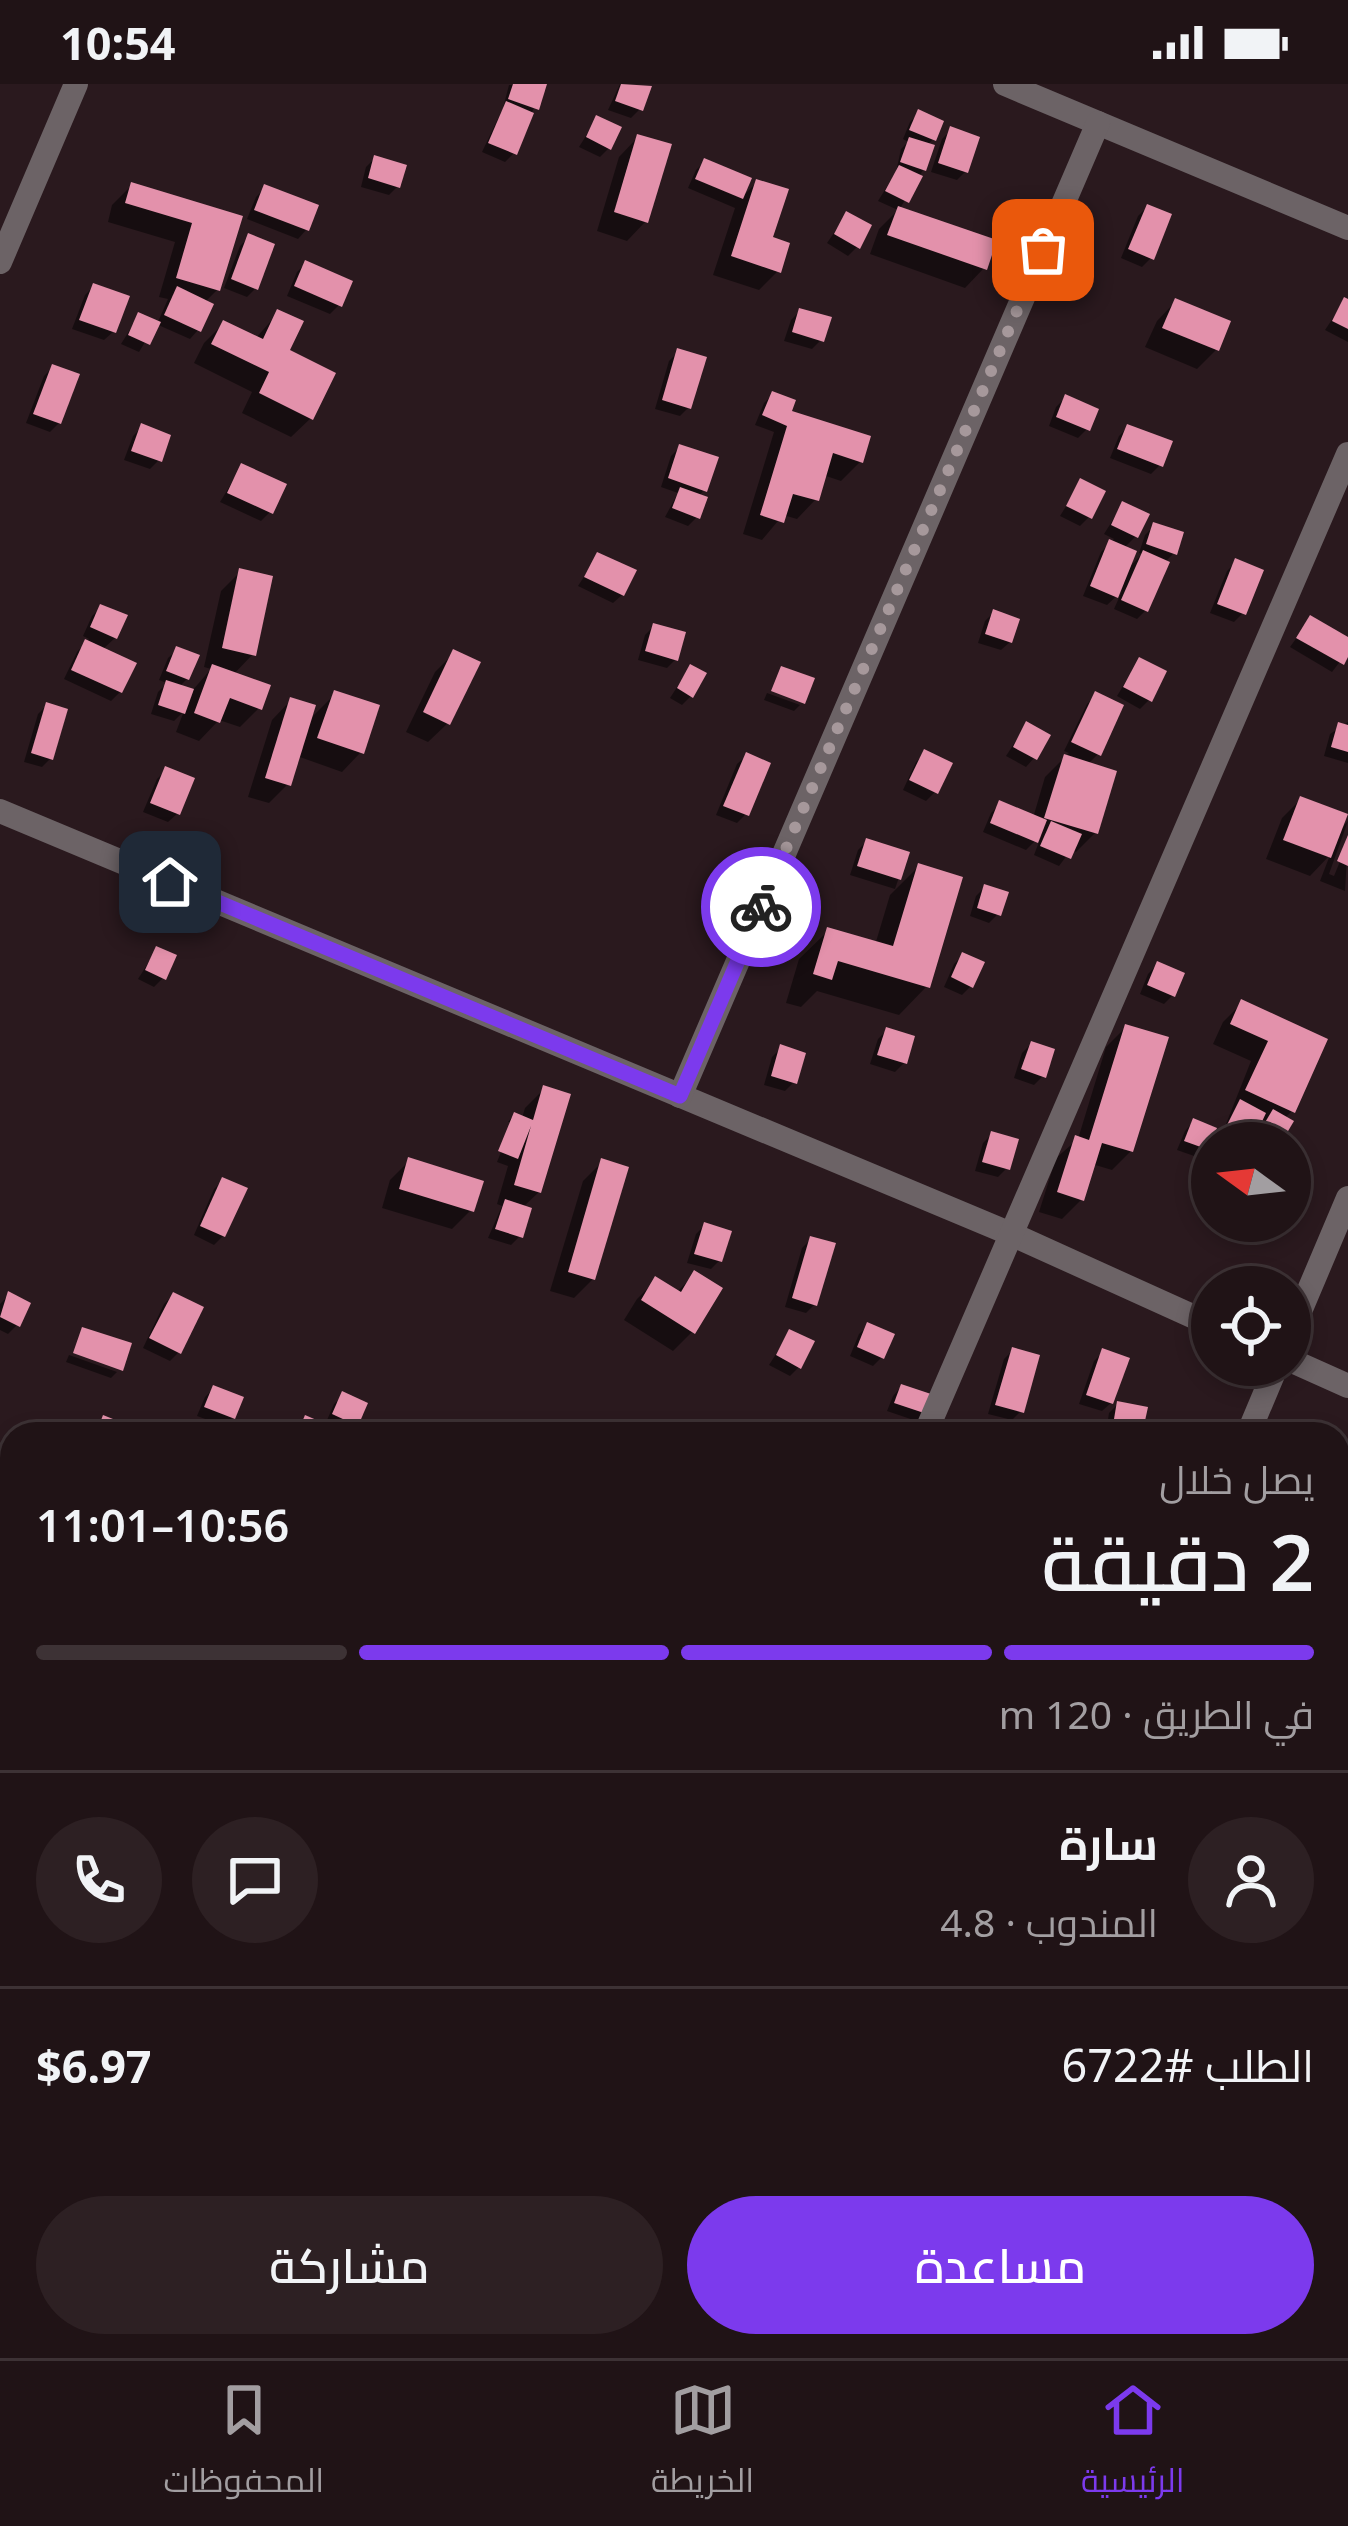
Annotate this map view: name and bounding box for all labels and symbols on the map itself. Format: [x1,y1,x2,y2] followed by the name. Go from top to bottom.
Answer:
[992,199,1094,301] pin
[119,831,221,933] pin
[701,847,821,967] courier
[1191,1122,1311,1242] north arrow

